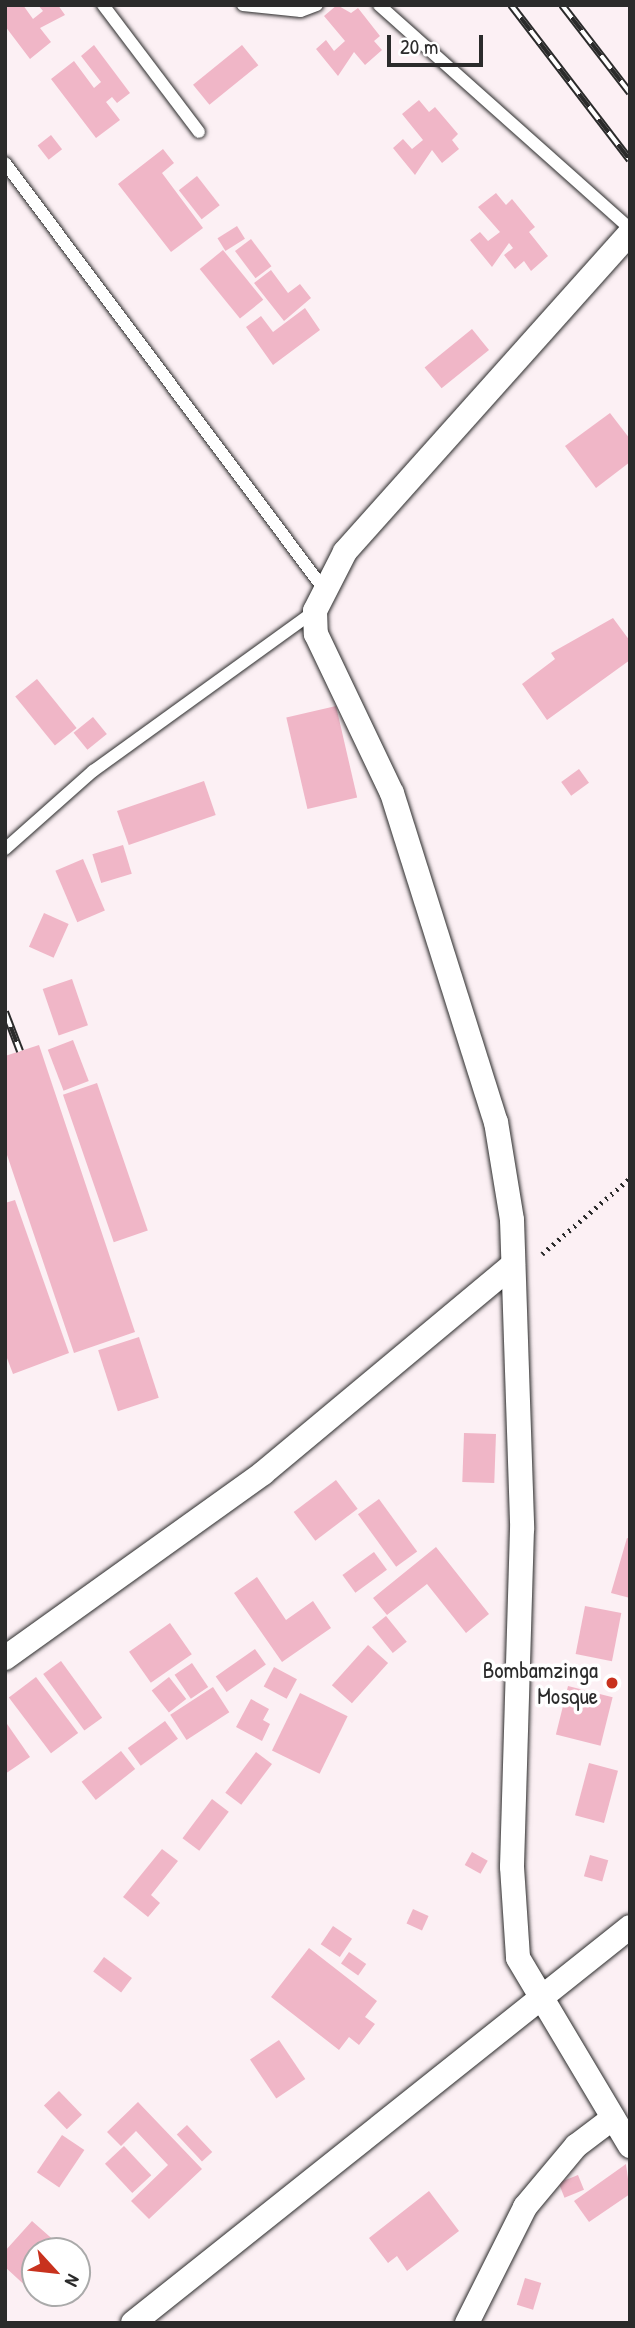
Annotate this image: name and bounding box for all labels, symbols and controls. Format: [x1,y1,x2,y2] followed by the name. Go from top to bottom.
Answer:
[390,21,486,65] scale bar
[400,32,438,61] text: 20 m
[483,1656,598,1710] place label: Bombamzinga Mosque
[604,1675,620,1691] marker: Bombamzinga Mosque
[21,2237,91,2307] north arrow
[59,2270,87,2291] text: N

